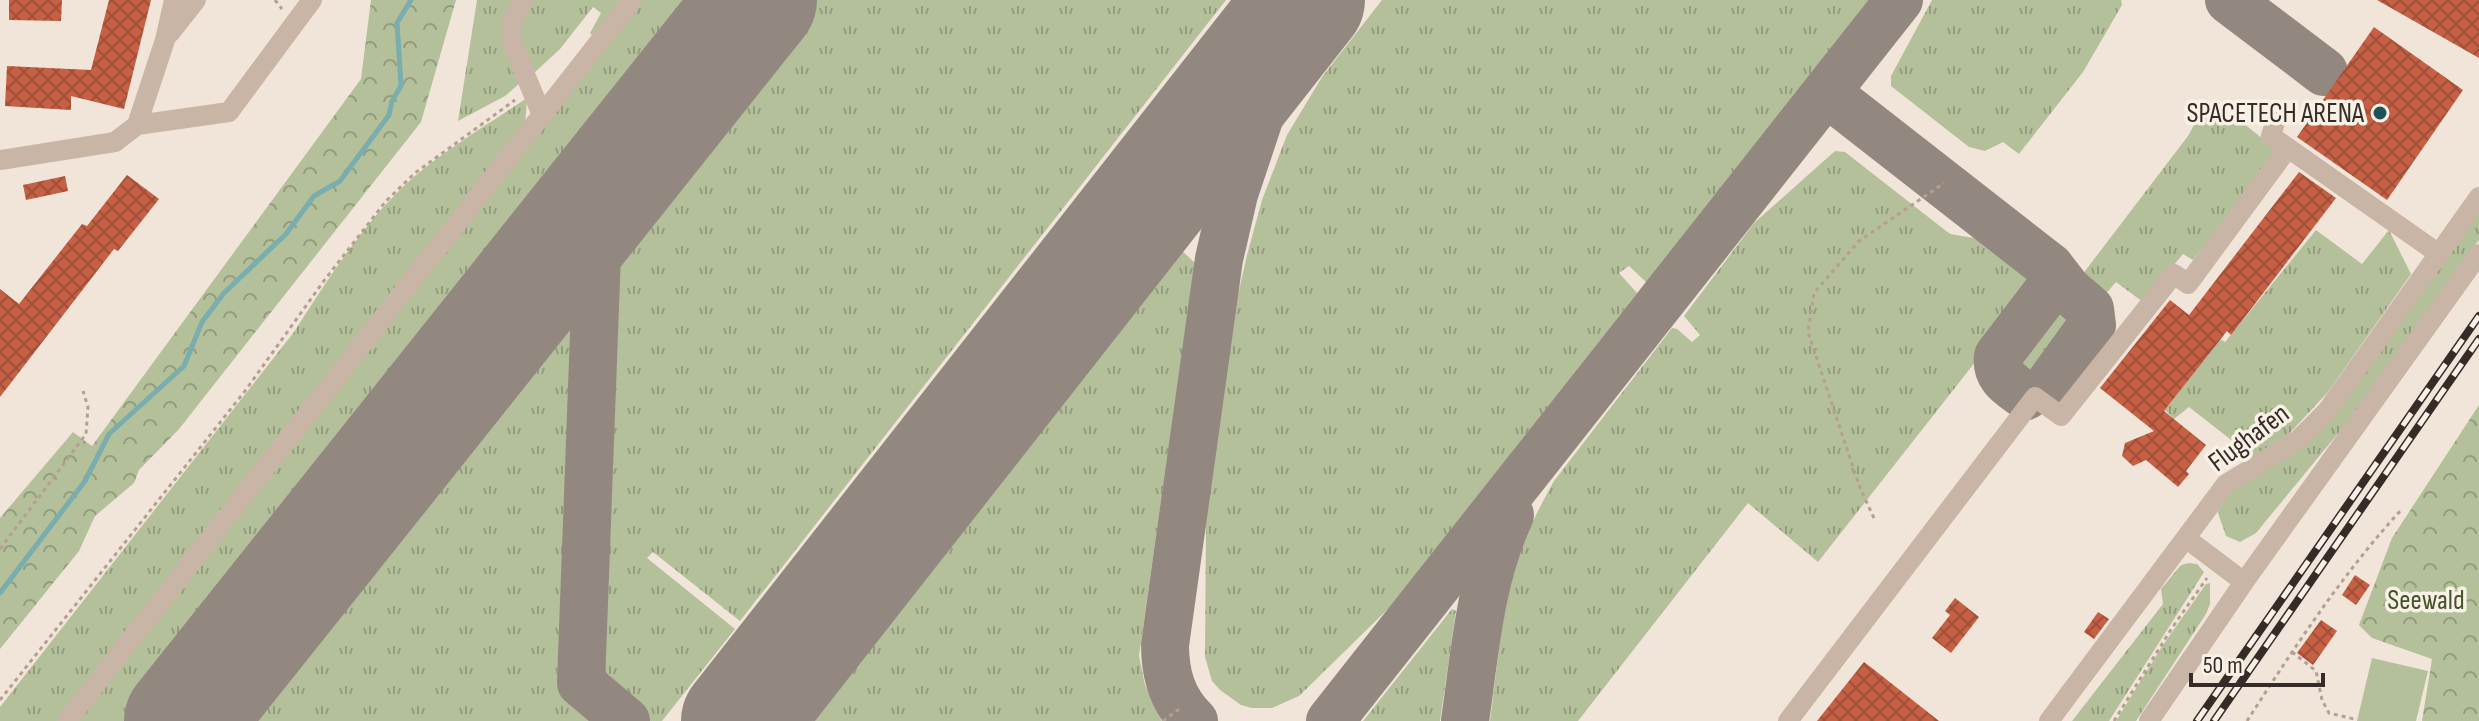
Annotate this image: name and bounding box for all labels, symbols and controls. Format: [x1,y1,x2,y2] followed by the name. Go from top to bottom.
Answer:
[2186,97,2365,130] place label: SPACETECH ARENA
[2371,104,2389,122] marker: SPACETECH ARENA
[2202,397,2296,479] street label: Flughafen
[2387,584,2465,617] park label: Seewald
[2191,637,2323,687] scale bar
[2203,651,2243,680] text: 50 m

